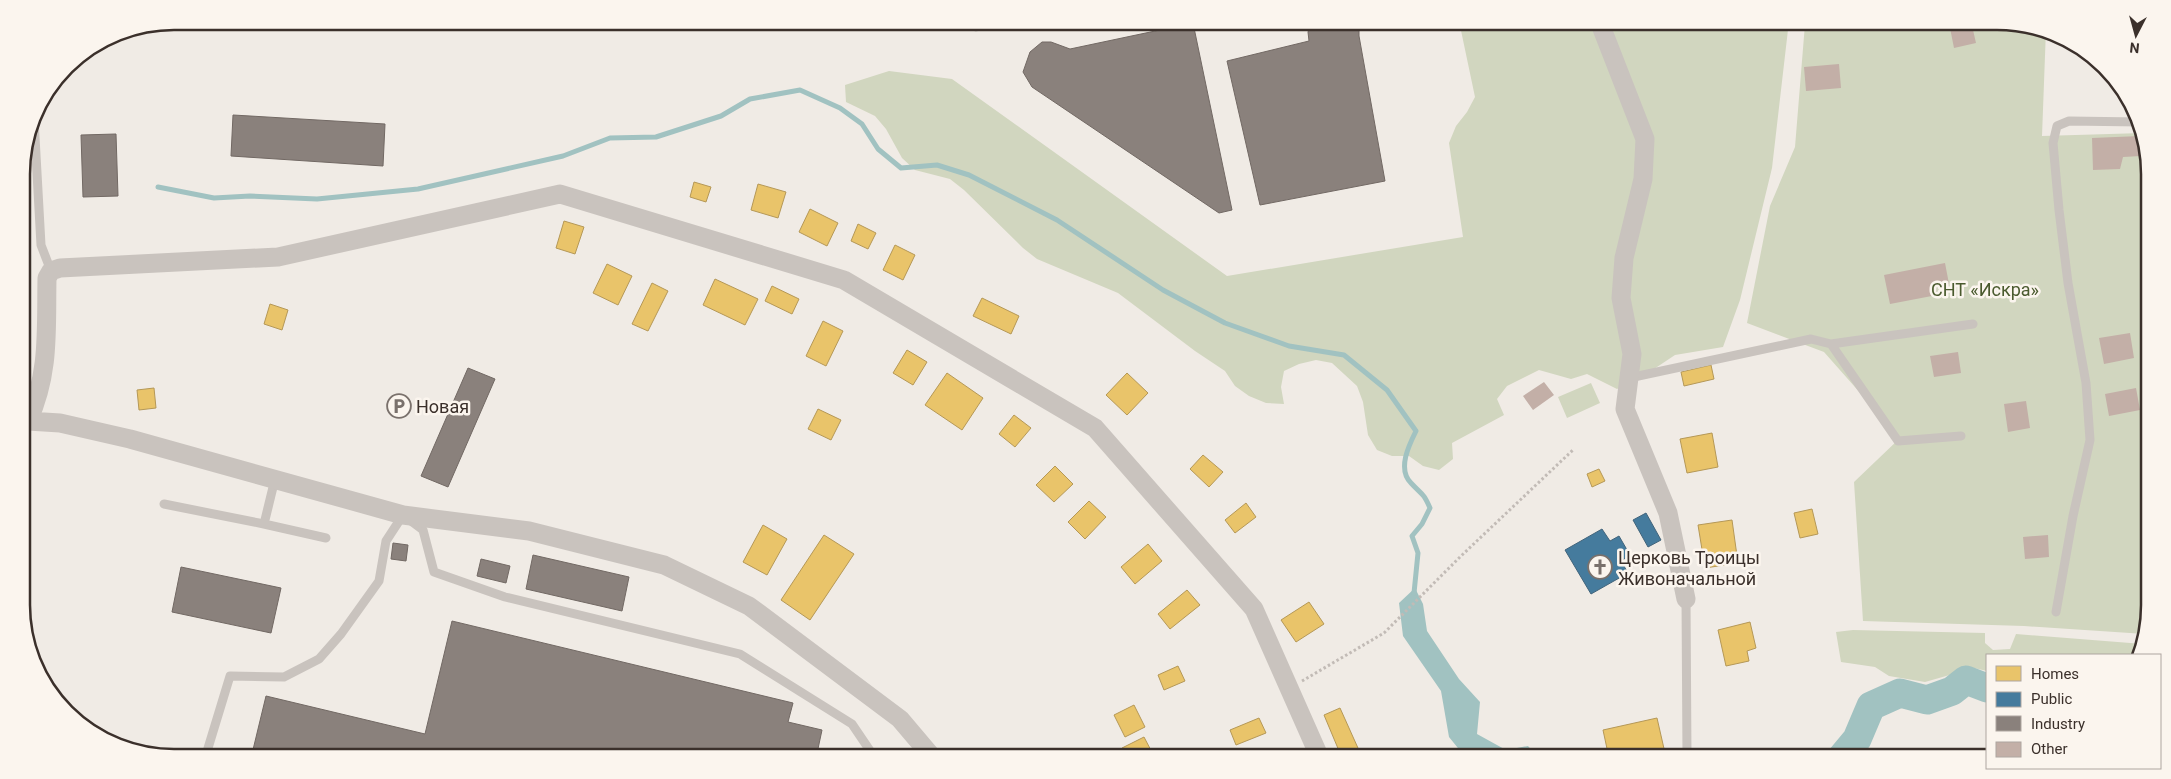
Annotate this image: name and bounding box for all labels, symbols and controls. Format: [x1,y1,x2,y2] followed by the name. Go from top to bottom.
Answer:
[2111,10,2161,60] north arrow
[2129,39,2140,56] text: N
[1931,279,2039,300] park label: СНТ «Искра»
[386,393,412,419] parking icon: Новая
[416,396,469,417] place label: Новая
[1618,547,1760,589] place label: Церковь Троицы Живоначальной
[1587,554,1613,580] church icon: Церковь Троицы Живоначальной
[1986,654,2161,769] legend
[2031,665,2079,683] text: Homes
[2031,690,2072,708] text: Public
[2031,715,2085,733] text: Industry
[2031,740,2068,758] text: Other

